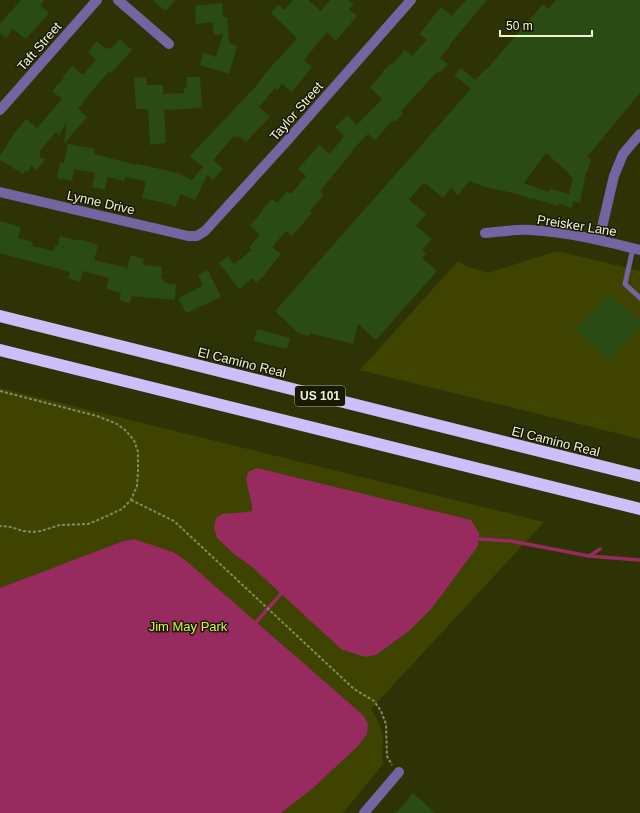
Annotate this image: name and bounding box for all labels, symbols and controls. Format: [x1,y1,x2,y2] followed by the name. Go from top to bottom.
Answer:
[500,12,592,38] scale bar
[14,19,65,74] street label: Taft Street
[506,19,533,33] text: 50 m
[267,79,326,144] street label: Taylor Street
[66,187,136,218] street label: Lynne Drive
[536,212,618,239] street label: Preisker Lane
[196,344,288,381] street label: El Camino Real
[295,386,345,406] road number: US 101
[510,423,602,460] street label: El Camino Real
[149,619,228,634] park label: Jim May Park

